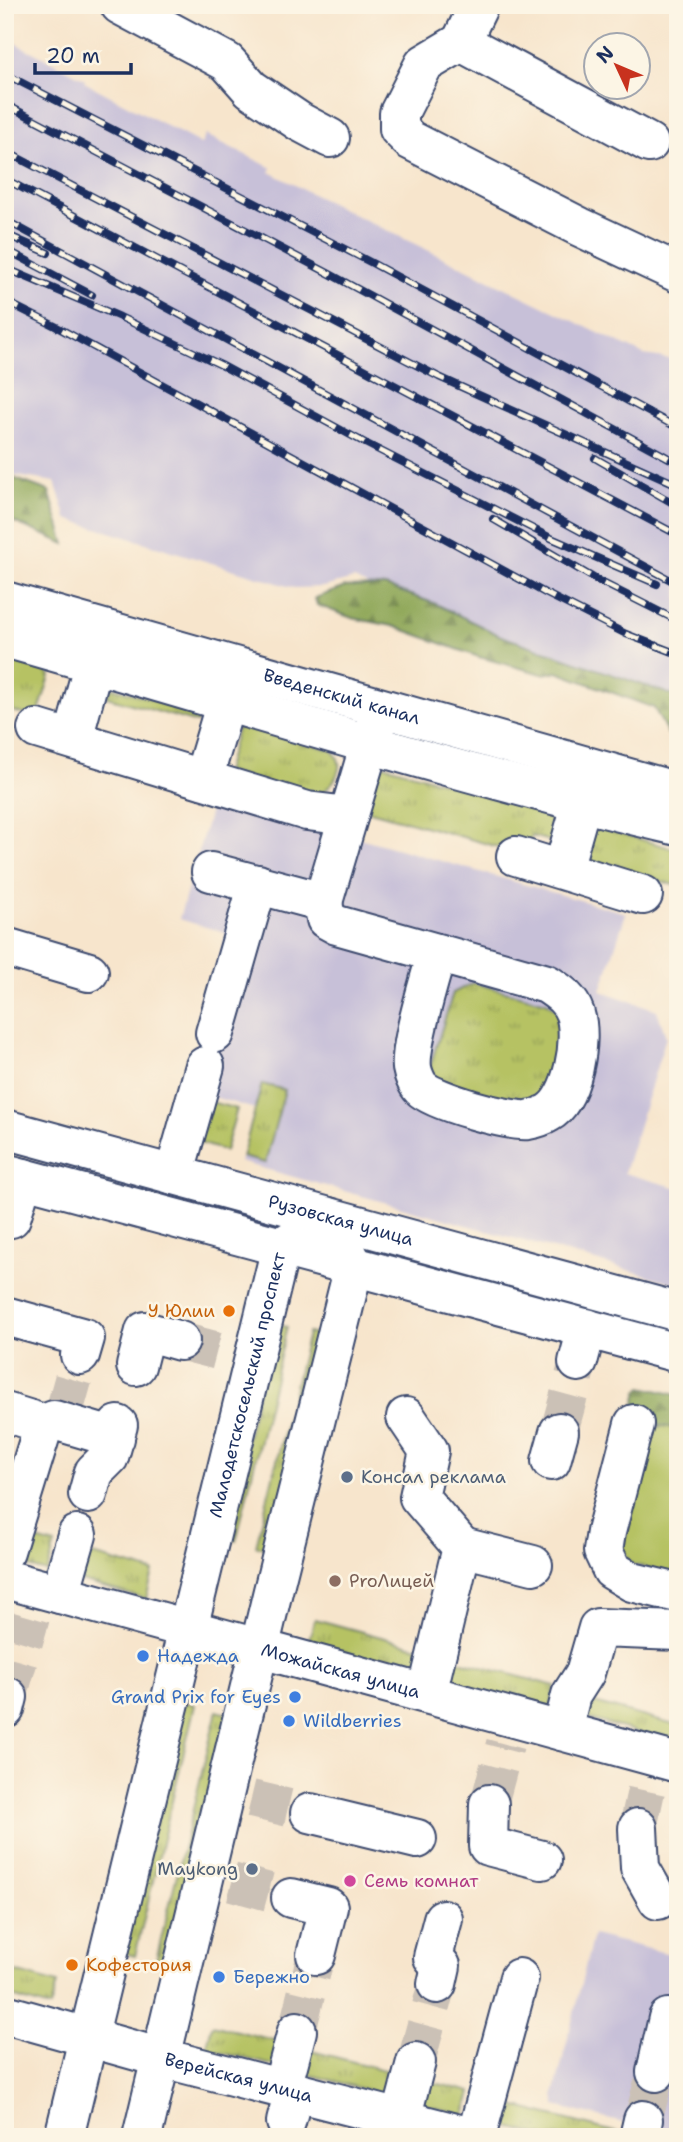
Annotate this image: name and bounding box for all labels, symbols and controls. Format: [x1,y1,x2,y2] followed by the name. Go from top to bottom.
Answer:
[35,32,131,76] scale bar
[582,32,652,102] north arrow
[591,40,619,69] text: N
[46,42,100,70] text: 20 m
[261,663,423,730] street label: Введенский канал
[265,1189,416,1252] street label: Рузовская улица
[203,1249,291,1520] street label: Малодетскосельский проспект
[148,1299,215,1323] place label: У Юлии
[221,1303,237,1319] marker: У Юлии
[361,1465,506,1489] place label: Консал реклама
[339,1469,355,1485] marker: Консал реклама
[349,1569,434,1593] place label: ProЛицей
[327,1573,343,1589] marker: ProЛицей
[258,1638,423,1704] street label: Можайская улица
[157,1644,239,1668] place label: Надежда
[135,1648,151,1664] marker: Надежда
[111,1685,281,1709] place label: Grand Prix for Eyes
[287,1689,303,1705] marker: Grand Prix for Eyes
[303,1709,402,1733] place label: Wildberries
[281,1713,297,1729] marker: Wildberries
[157,1857,238,1881] place label: Maykong
[244,1861,260,1877] marker: Maykong
[364,1869,479,1893] place label: Семь комнат
[342,1873,358,1889] marker: Семь комнат
[86,1953,192,1977] place label: Кофестория
[64,1957,80,1973] marker: Кофестория
[233,1965,310,1989] place label: Бережно
[211,1969,227,1985] marker: Бережно
[162,2047,315,2108] street label: Верейская улица

